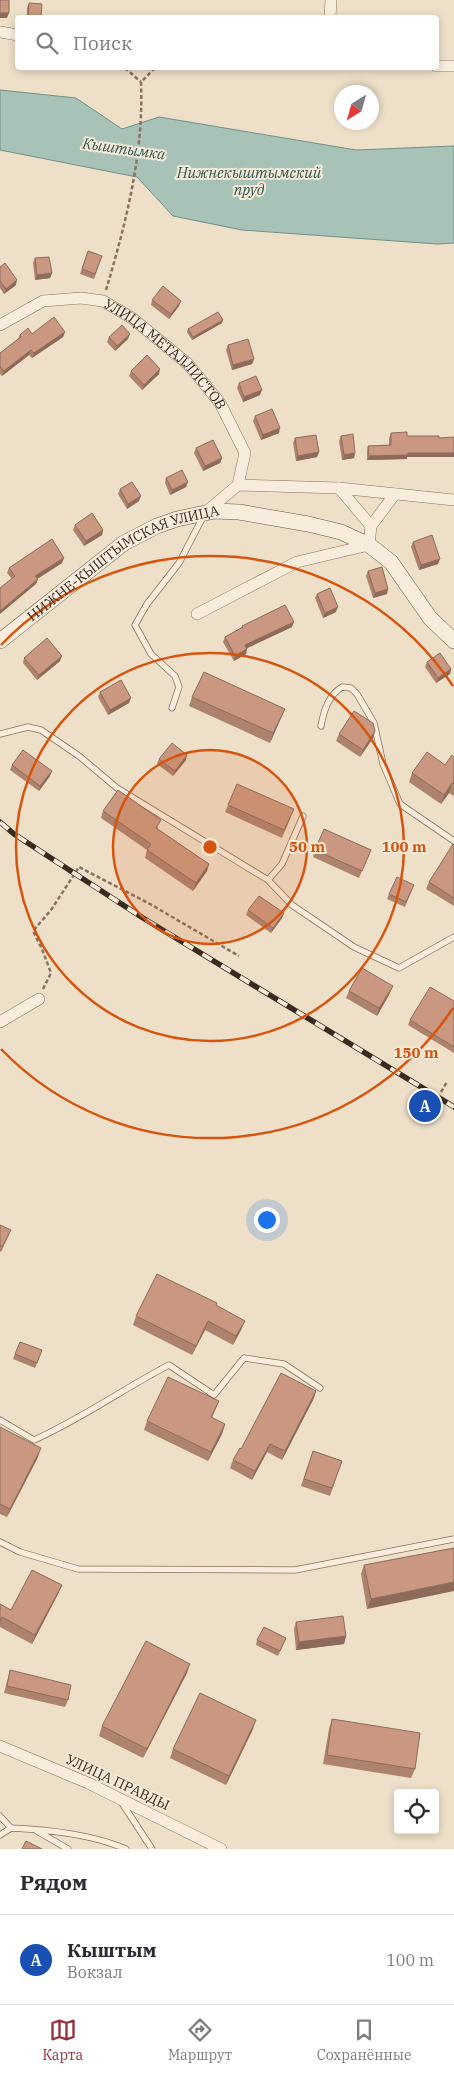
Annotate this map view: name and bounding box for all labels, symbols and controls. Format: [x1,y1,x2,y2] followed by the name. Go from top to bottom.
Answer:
[15,15,439,70] search box
[33,29,61,57] icon: search
[73,31,132,55] text: Поиск
[334,85,379,130] north arrow
[80,133,167,164] water label: Кыштымка
[176,163,322,199] water label: Нижнекыштымский пруд
[101,295,231,412] street label: УЛИЦА МЕТАЛЛИСТОВ
[23,501,221,625] street label: НИЖНЕ-КЫШТЫМСКАЯ УЛИЦА
[289,837,325,856] text: 50 m
[381,837,427,856] text: 100 m
[201,838,219,856] centre of rings
[393,1043,439,1062] text: 150 m
[409,1087,441,1125] pin: A
[254,1207,280,1233] your location
[63,1750,173,1814] street label: УЛИЦА ПРАВДЫ
[394,1789,439,1834] map controls
[394,1789,439,1834] button: locate
[20,1868,88,1896] text: Рядом
[67,1938,157,1962] text: Кыштым
[30,1950,42,1970] text: A
[386,1950,434,1970] text: 100 m
[67,1962,123,1982] text: Вокзал
[42,2016,83,2064] tab: Карта
[168,2016,232,2064] tab: Маршрут
[317,2016,412,2064] tab: Сохранённые

